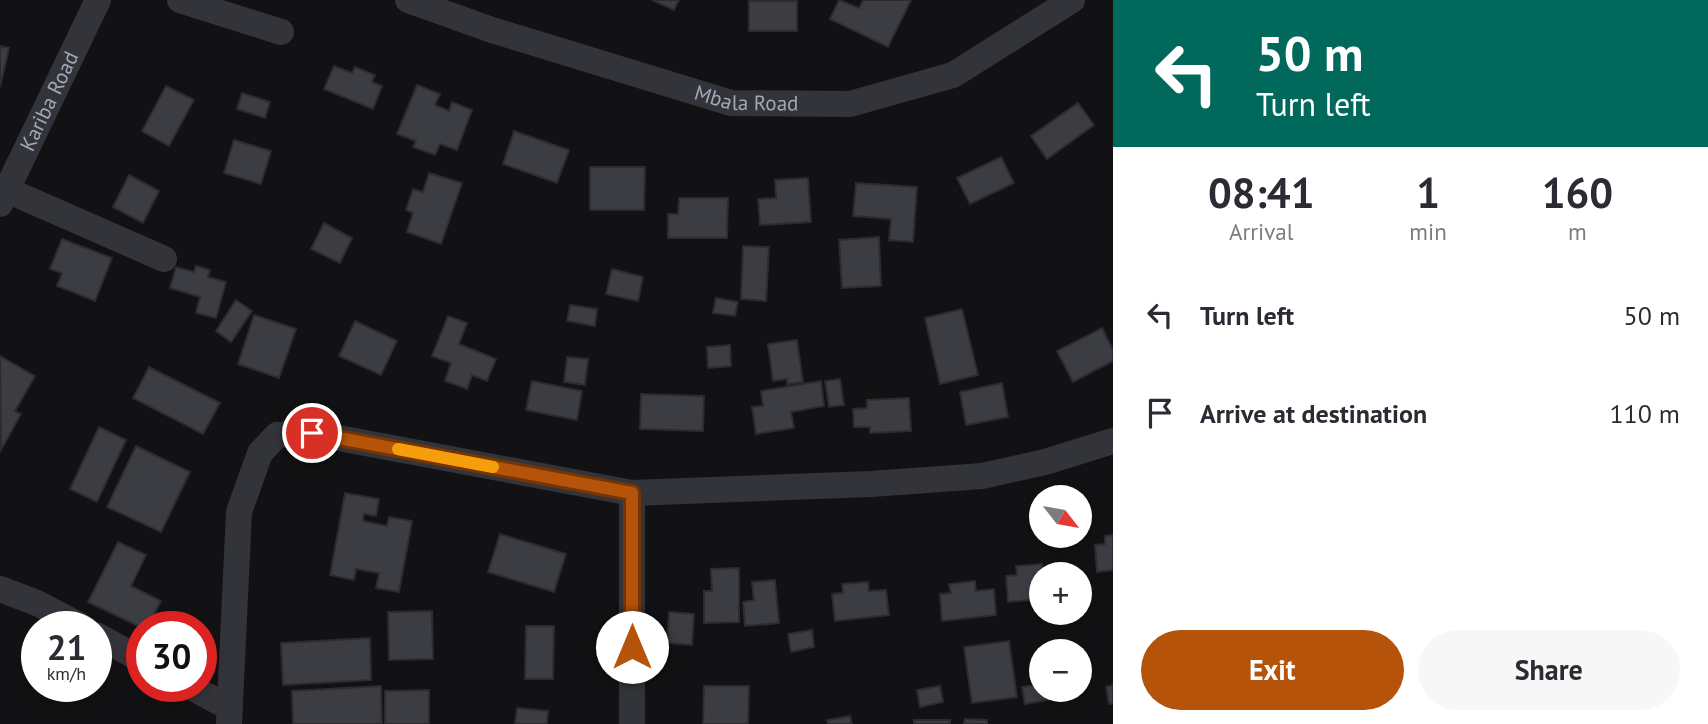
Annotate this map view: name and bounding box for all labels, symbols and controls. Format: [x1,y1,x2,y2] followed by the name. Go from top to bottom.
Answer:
[1256,21,1363,85] text: 50 m
[1141,28,1232,119] icon: left
[14,47,84,155] street label: Kariba Road
[691,79,799,117] street label: Mbala Road
[1256,83,1371,125] text: Turn left
[1208,165,1314,220] text: 08:41
[1416,165,1440,220] text: 1
[1542,165,1613,220] text: 160
[1229,217,1293,246] text: Arrival
[1409,217,1447,246] text: min
[1568,217,1587,246] text: m
[1141,296,1179,334] icon: left
[1200,299,1294,332] text: Turn left
[1624,299,1680,332] text: 50 m
[1141,394,1179,432] icon: arrive
[1200,397,1427,430] text: Arrive at destination
[1609,397,1680,430] text: 110 m
[282,403,342,463] pin
[293,414,331,452] icon: arrive
[1029,485,1092,548] north arrow
[1029,485,1092,702] map controls
[1029,562,1092,625] button: +
[595,610,669,684] position arrow
[126,611,217,702] speed limit sign: 30
[47,624,86,670] text: 21
[1141,630,1404,710] button: Exit
[1418,630,1680,710] button: Share
[1029,639,1092,702] button: −
[47,662,86,685] text: km/h

